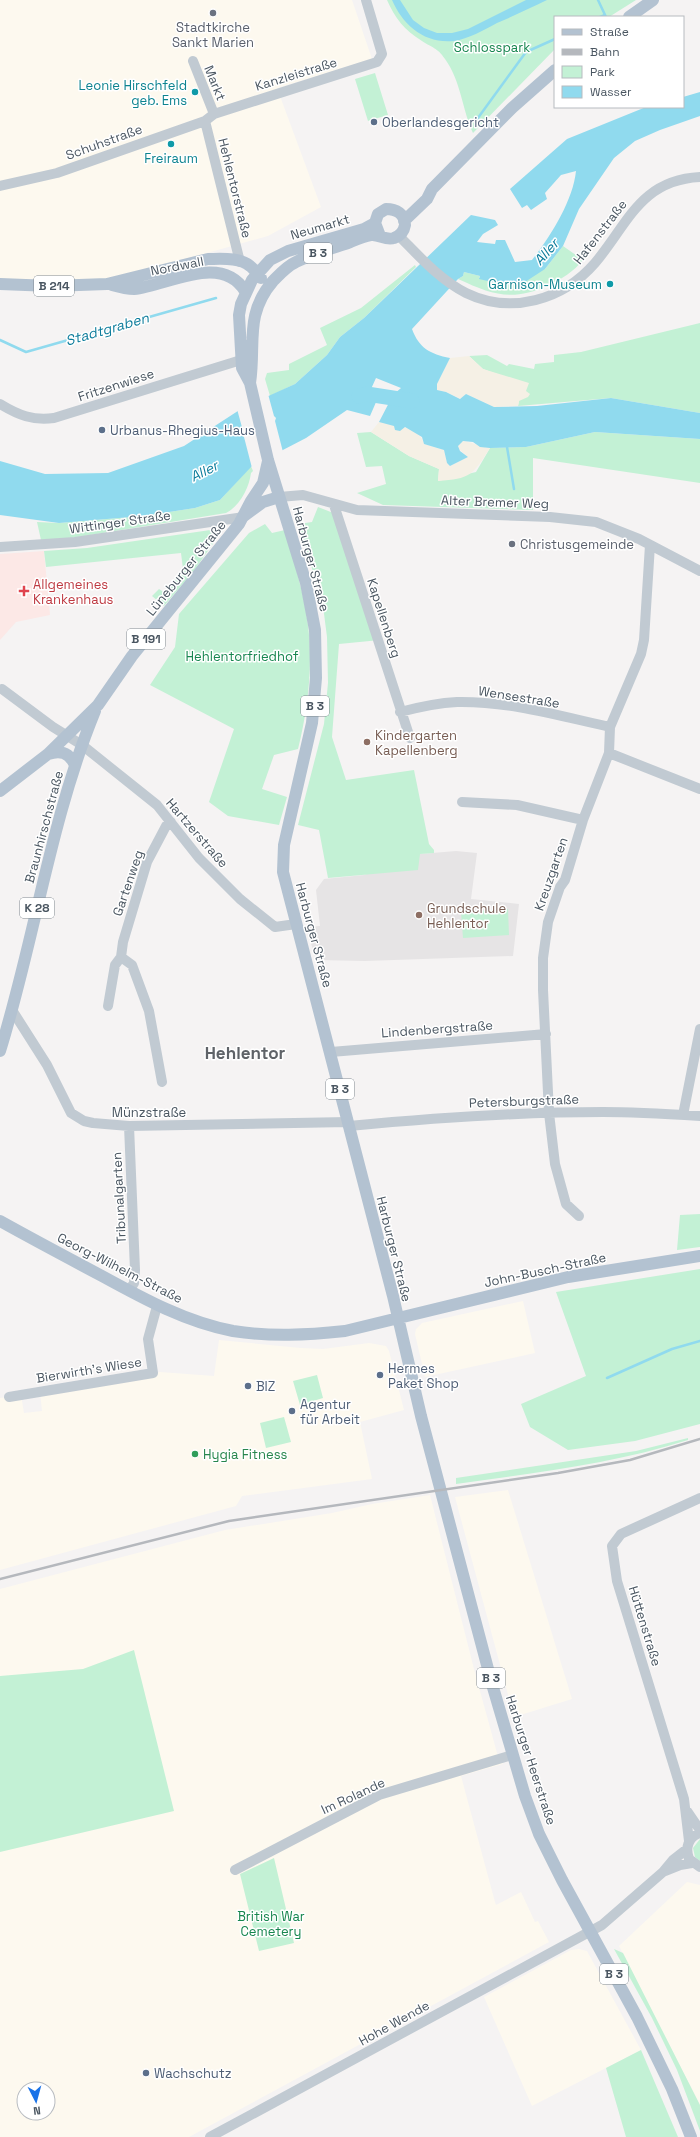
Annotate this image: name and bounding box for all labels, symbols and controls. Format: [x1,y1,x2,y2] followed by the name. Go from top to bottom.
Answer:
[208,8,218,18] marker: Stadtkirche Sankt Marien
[554,16,684,108] legend
[172,19,254,51] place label: Stadtkirche Sankt Marien
[590,24,629,40] text: Straße
[454,39,530,56] park label: Schlosspark
[590,44,620,60] text: Bahn
[253,53,339,95] street label: Kanzleistraße
[200,63,230,103] street label: Markt
[590,64,615,80] text: Park
[78,77,187,109] place label: Leonie Hirschfeld geb. Ems
[590,84,632,100] text: Wasser
[190,87,200,97] marker: Leonie Hirschfeld geb. Ems
[382,114,499,131] place label: Oberlandesgericht
[369,117,379,127] marker: Oberlandesgericht
[63,120,145,164] street label: Schuhstraße
[214,136,256,240] street label: Hehlentorstraße
[166,139,176,149] marker: Freiraum
[144,150,198,167] place label: Freiraum
[569,196,631,268] street label: Hafenstraße
[288,210,352,244] street label: Neumarkt
[530,234,564,269] water label: Aller
[304,243,332,263] road number: B 3
[149,253,205,279] street label: Nordwall
[34,276,74,296] road number: B 214
[488,276,602,293] place label: Garnison-Museum
[605,279,615,289] marker: Garnison-Museum
[63,308,151,350] water label: Stadtgraben
[76,365,156,405] street label: Fritzenwiese
[110,422,255,439] place label: Urbanus-Rhegius-Haus
[97,425,107,435] marker: Urbanus-Rhegius-Haus
[187,456,223,486] water label: Aller
[441,492,549,512] street label: Alter Bremer Weg
[289,505,333,613] street label: Harburger Straße
[68,506,172,538] street label: Wittinger Straße
[142,517,230,619] street label: Lüneburger Straße
[520,536,634,553] place label: Christusgemeinde
[507,539,517,549] marker: Christusgemeinde
[33,576,114,608] place label: Allgemeines Krankenhaus
[363,576,405,660] street label: Kapellenberg
[18,585,30,597] marker: Allgemeines Krankenhaus
[127,629,165,649] road number: B 191
[186,648,299,665] park label: Hehlentorfriedhof
[477,682,561,712] street label: Wensestraße
[301,696,329,716] road number: B 3
[375,727,458,759] place label: Kindergarten Kapellenberg
[362,737,372,747] marker: Kindergarten Kapellenberg
[21,769,67,885] street label: Braunhirschstraße
[162,795,232,871] street label: Hartzerstraße
[530,835,572,913] street label: Kreuzgarten
[109,848,147,918] street label: Gartenweg
[292,881,336,989] street label: Harburger Straße
[20,898,54,918] road number: K 28
[427,900,506,932] place label: Grundschule Hehlentor
[414,910,424,920] marker: Grundschule Hehlentor
[381,1017,493,1041] street label: Lindenbergstraße
[205,1042,286,1064] district label: Hehlentor
[326,1079,354,1099] road number: B 3
[469,1091,579,1111] street label: Petersburgstraße
[112,1104,186,1121] street label: Münzstraße
[108,1152,130,1244] street label: Tribunalgarten
[373,1194,415,1304] street label: Harburger Straße
[54,1229,186,1307] street label: Georg-Wilhelm-Straße
[482,1249,608,1291] street label: John-Busch-Straße
[35,1353,143,1387] street label: Bierwirth's Wiese
[388,1360,459,1392] place label: Hermes Paket Shop
[375,1370,385,1380] marker: Hermes Paket Shop
[256,1378,275,1395] place label: BIZ
[243,1381,253,1391] marker: BIZ
[300,1396,360,1428] place label: Agentur für Arbeit
[287,1406,297,1416] marker: Agentur für Arbeit
[203,1446,288,1463] place label: Hygia Fitness
[190,1449,200,1459] marker: Hygia Fitness
[625,1584,665,1668] street label: Hüttenstraße
[477,1668,505,1688] road number: B 3
[502,1693,560,1827] street label: Harburger Heerstraße
[318,1774,388,1818] street label: Im Rolande
[237,1908,305,1940] park label: British War Cemetery
[600,1964,628,1984] road number: B 3
[356,1997,432,2049] street label: Hohe Wende
[154,2065,232,2082] place label: Wachschutz
[141,2068,151,2078] marker: Wachschutz
[16,2081,56,2121] north arrow
[33,2104,41,2118] text: N

